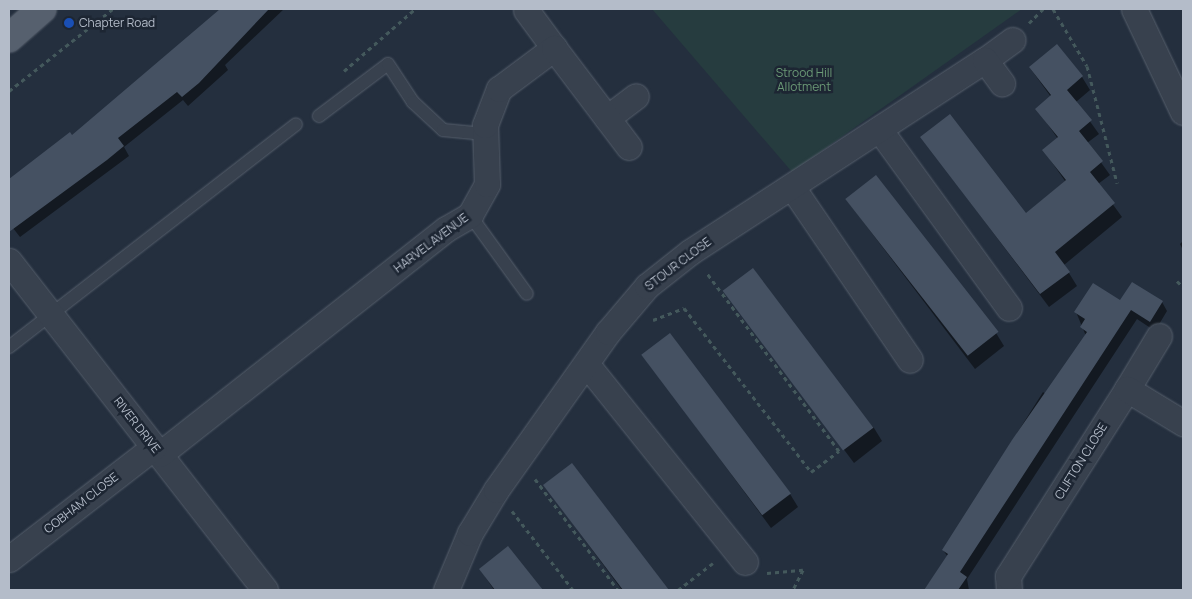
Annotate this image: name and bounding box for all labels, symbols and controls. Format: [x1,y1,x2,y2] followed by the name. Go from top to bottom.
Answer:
[79,16,155,30] place label: Chapter Road
[63,17,75,29] marker: Chapter Road
[776,66,832,94] park label: Strood Hill Allotment
[391,210,471,276] street label: HARVEL AVENUE
[642,234,714,294] street label: STOUR CLOSE
[111,394,163,456] street label: RIVER DRIVE
[1052,420,1110,502] street label: CLIFTON CLOSE
[41,470,121,536] street label: COBHAM CLOSE

